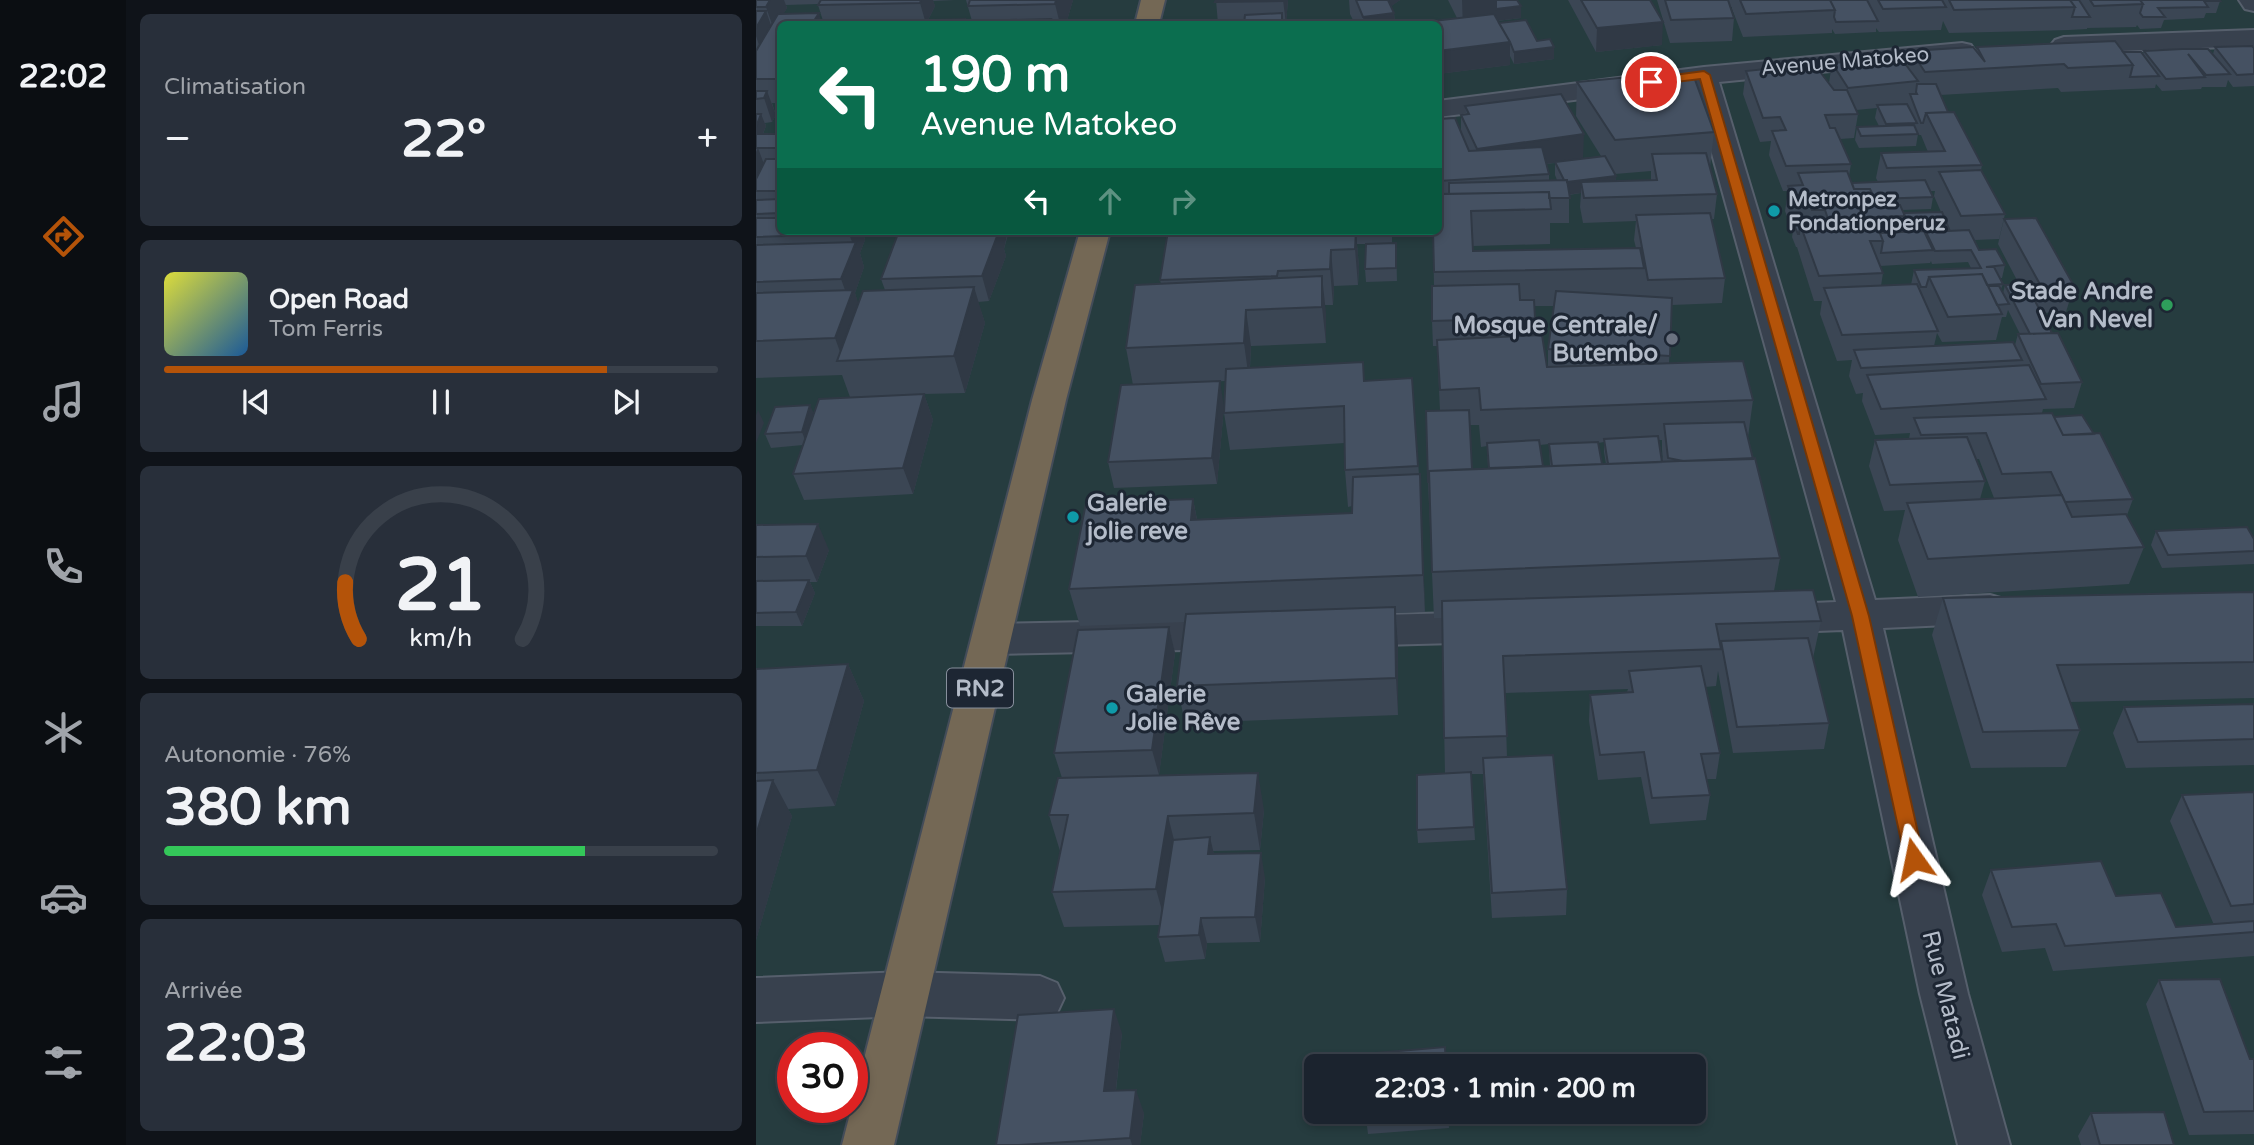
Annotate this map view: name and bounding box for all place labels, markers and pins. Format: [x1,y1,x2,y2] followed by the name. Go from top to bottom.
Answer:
[1621,52,1681,112] pin
[1788,187,1946,236] place label: Metronpez Fondationperuz
[1766,203,1782,219] marker: Metronpez Fondationperuz
[2011,277,2153,334] place label: Stade Andre Van Nevel
[2159,297,2175,313] marker: Stade Andre Van Nevel
[1453,311,1658,368] place label: Mosque Centrale/ Butembo
[1664,331,1680,347] marker: Mosque Centrale/ Butembo
[1085,489,1188,546] place label: Galerie jolie reve
[1065,509,1081,525] marker: Galerie jolie reve
[1125,680,1241,737] place label: Galerie Jolie Rêve
[1104,700,1120,716] marker: Galerie Jolie Rêve

